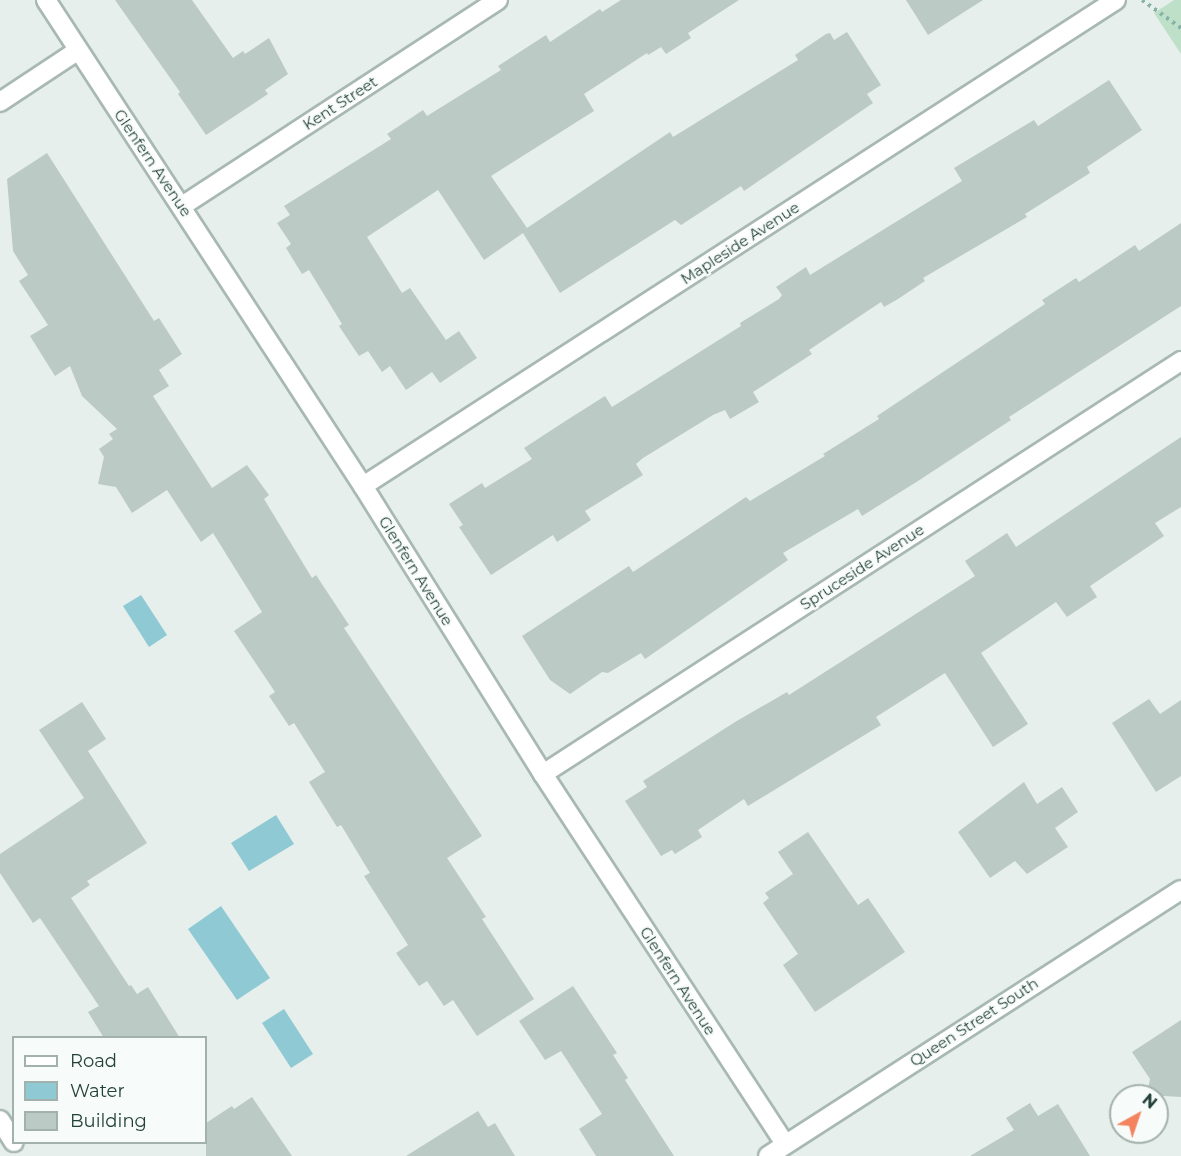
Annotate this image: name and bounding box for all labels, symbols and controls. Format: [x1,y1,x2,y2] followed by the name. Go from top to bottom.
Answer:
[300,72,380,134] street label: Kent Street
[110,106,196,220] street label: Glenfern Avenue
[677,198,803,288] street label: Mapleside Avenue
[375,513,457,629] street label: Glenfern Avenue
[797,520,927,614] street label: Spruceside Avenue
[636,924,720,1038] street label: Glenfern Avenue
[907,974,1041,1070] street label: Queen Street South
[12,1036,207,1144] legend
[70,1050,117,1072] text: Road
[70,1080,125,1102] text: Water
[1109,1084,1169,1144] north arrow
[1139,1090,1161,1113] text: N
[70,1110,147,1132] text: Building

